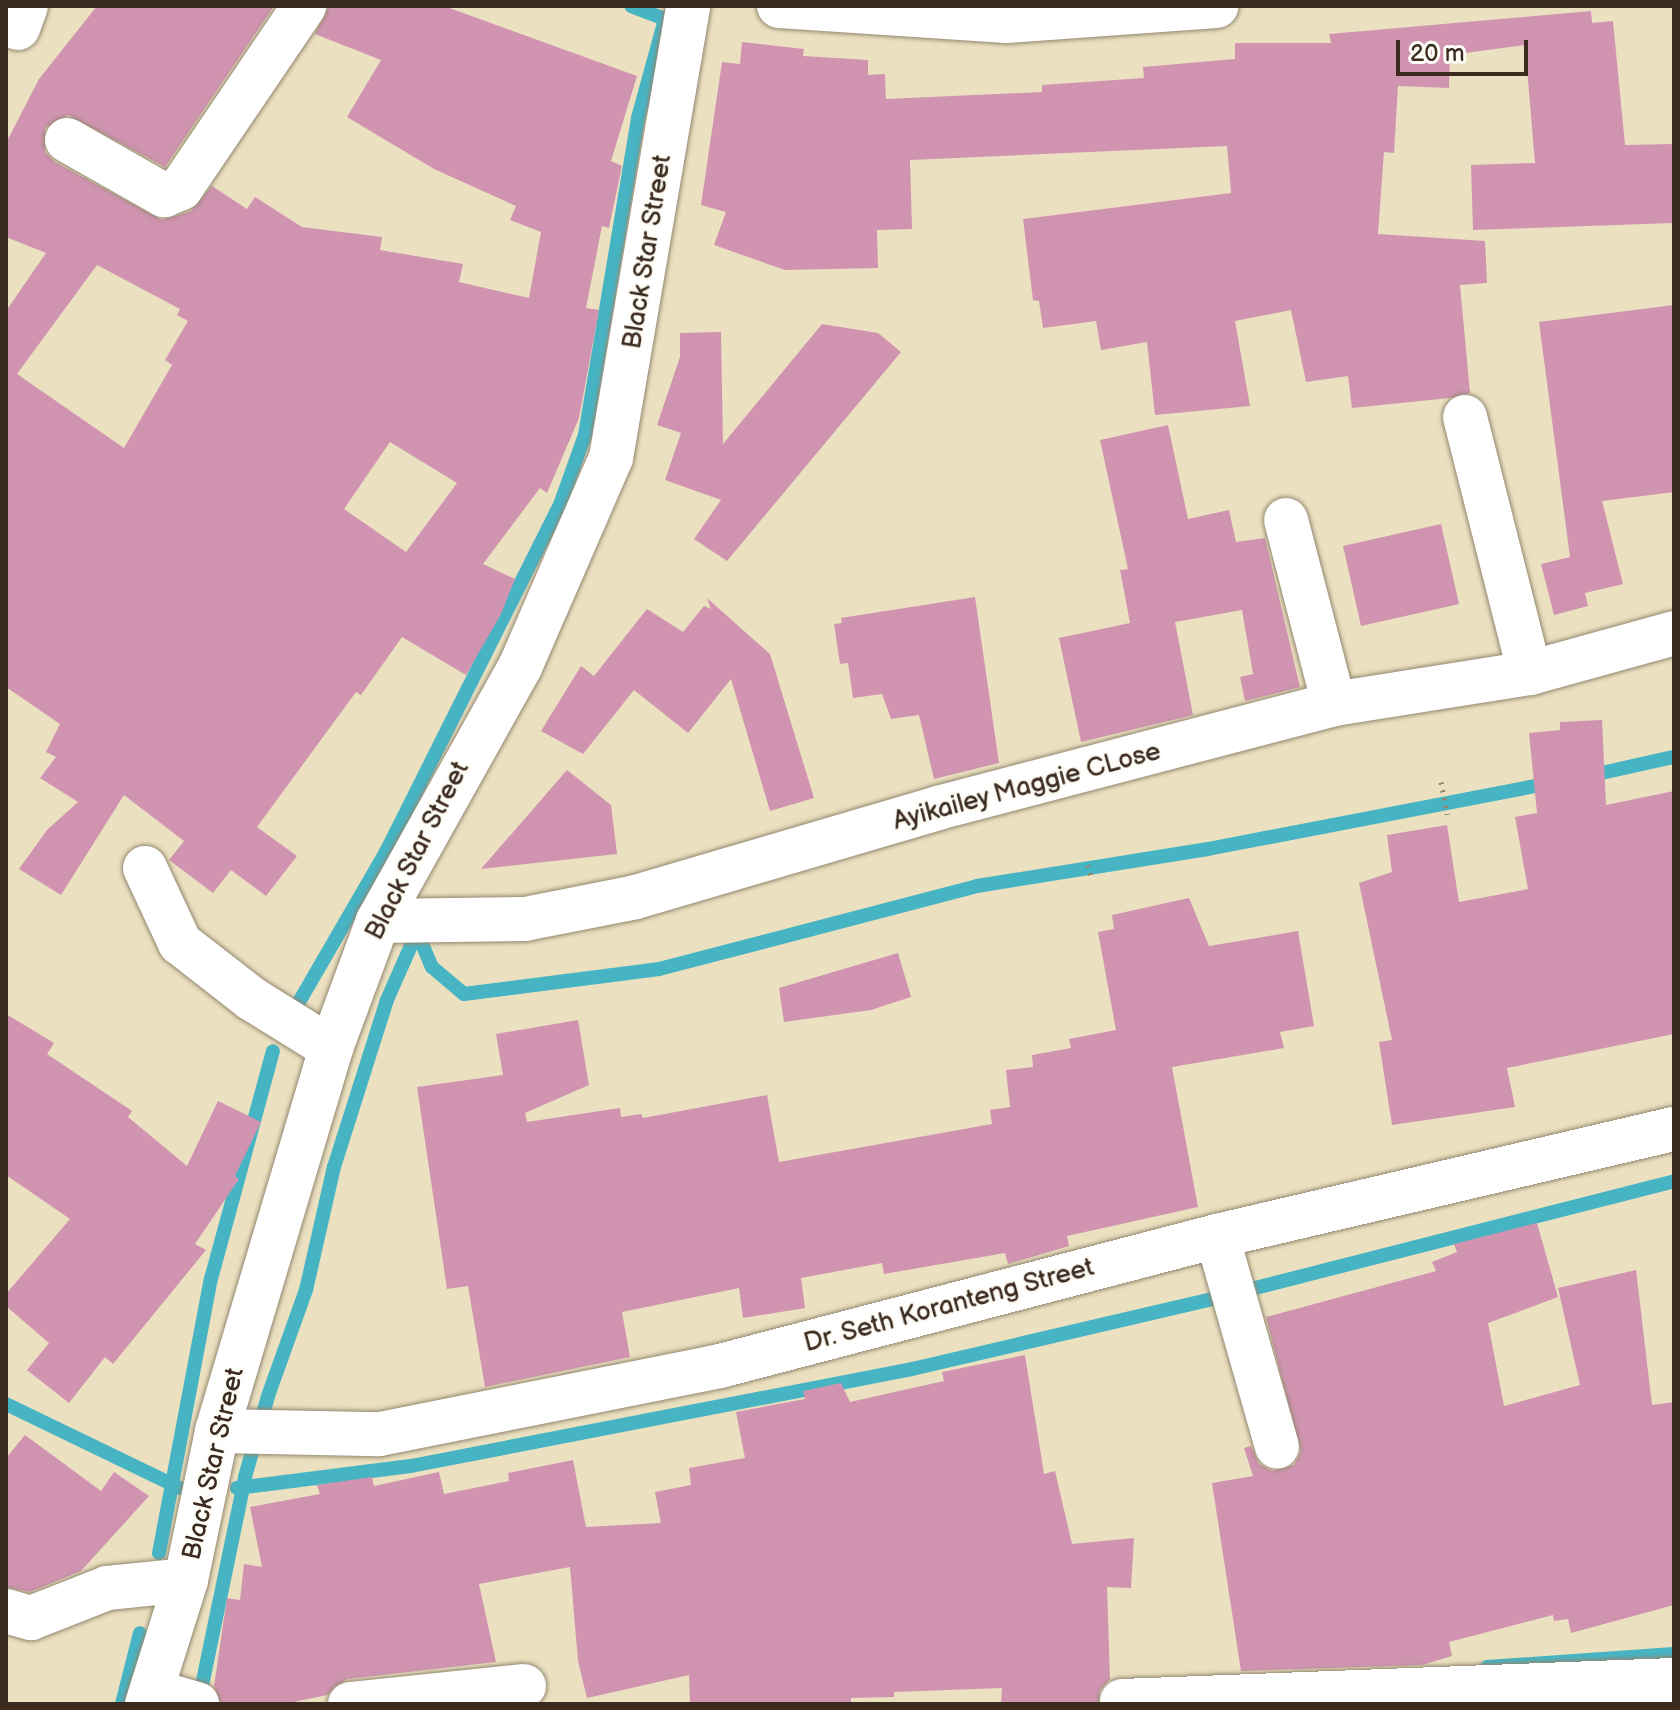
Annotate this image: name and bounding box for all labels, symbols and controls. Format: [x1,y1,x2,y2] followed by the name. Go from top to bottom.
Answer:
[1400,24,1532,74] scale bar
[1410,39,1465,68] text: 20 m
[617,152,679,352] street label: Black Star Street
[889,736,1165,838] street label: Ayikailey Maggie CLose
[359,756,477,946] street label: Black Star Street
[800,1252,1098,1360] street label: Dr. Seth Koranteng Street
[177,1364,251,1564] street label: Black Star Street

